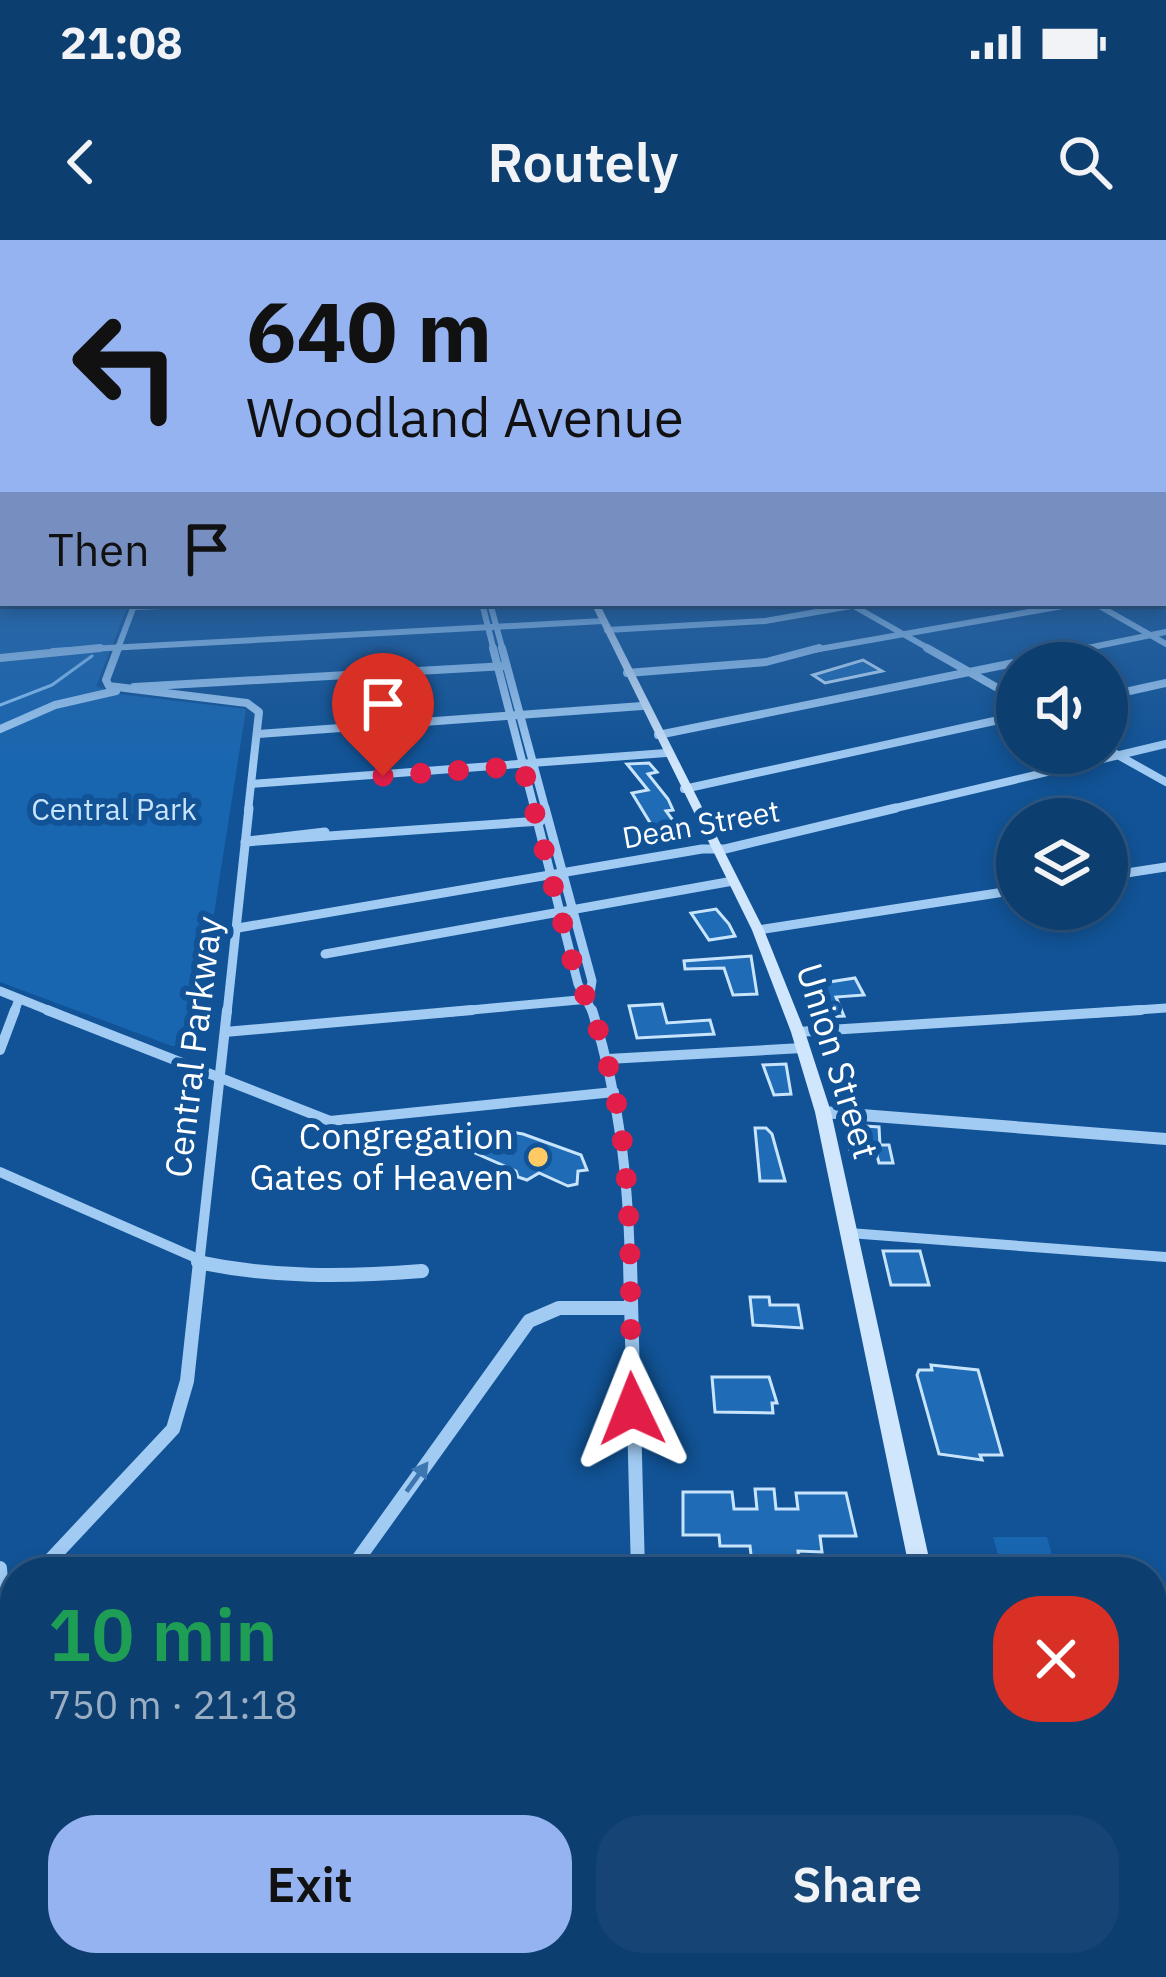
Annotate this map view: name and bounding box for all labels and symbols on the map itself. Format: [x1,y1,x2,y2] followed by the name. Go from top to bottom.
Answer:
[332,653,434,776] pin
[31,789,197,828] park label: Central Park
[619,791,782,857] street label: Dean Street
[153,914,232,1180] street label: Central Parkway
[787,958,890,1164] street label: Union Street
[250,1112,514,1200] place label: Congregation Gates of Heaven
[525,1144,551,1170] marker: Congregation Gates of Heaven
[569,1346,695,1472] position arrow
[405,1461,428,1493] one-way arrow

